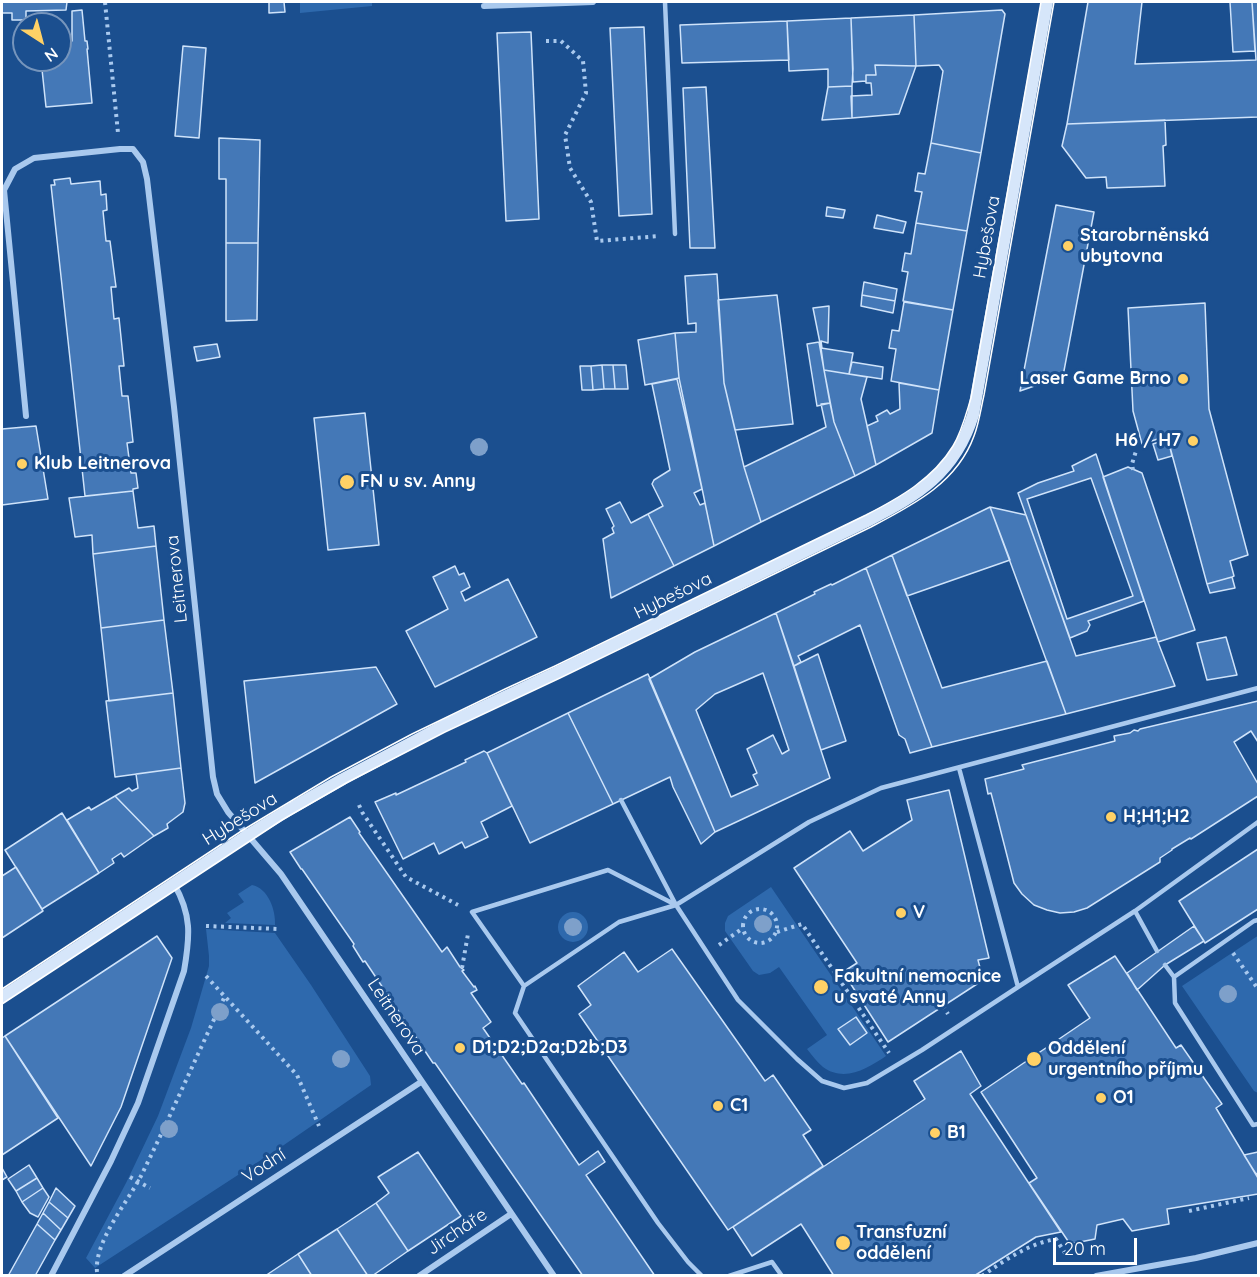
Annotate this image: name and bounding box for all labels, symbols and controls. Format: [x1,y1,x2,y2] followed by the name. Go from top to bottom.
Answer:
[12,12,72,72] north arrow
[41,43,62,66] text: N
[969,194,1005,280] street label: Hybešova
[1080,225,1209,268] place label: Starobrněnská ubytovna
[1061,239,1075,253] marker: Starobrněnská ubytovna
[1020,368,1171,390] place label: Laser Game Brno
[1176,372,1190,386] marker: Laser Game Brno
[1115,430,1181,452] place label: H6 / H7
[1186,434,1200,448] marker: H6 / H7
[34,453,171,475] place label: Klub Leitnerova
[15,457,29,471] marker: Klub Leitnerova
[360,471,476,493] place label: FN u sv. Anny
[338,473,356,491] marker: FN u sv. Anny
[162,534,192,624] street label: Leitnerova
[631,568,715,624] street label: Hybešova
[199,788,281,850] street label: Hybešova
[1123,806,1190,828] place label: H;H1;H2
[1104,810,1118,824] marker: H;H1;H2
[913,902,925,924] place label: V
[894,906,908,920] marker: V
[834,966,1001,1008] place label: Fakultní nemocnice u svaté Anny
[362,974,430,1060] street label: Leitnerova
[812,978,830,996] marker: Fakultní nemocnice u svaté Anny
[472,1037,628,1059] place label: D1;D2;D2a;D2b;D3
[1048,1038,1203,1080] place label: Oddělení urgentního příjmu
[453,1041,467,1055] marker: D1;D2;D2a;D2b;D3
[1025,1050,1043,1068] marker: Oddělení urgentního příjmu
[1113,1087,1134,1109] place label: O1
[1094,1091,1108,1105] marker: O1
[730,1095,748,1117] place label: C1
[711,1099,725,1113] marker: C1
[947,1122,966,1144] place label: B1
[928,1126,942,1140] marker: B1
[238,1144,290,1188] street label: Vodní
[423,1204,491,1260] street label: Jircháře
[856,1222,947,1264] place label: Transfuzní oddělení
[1056,1226,1140,1264] scale bar
[834,1234,852,1252] marker: Transfuzní oddělení
[1064,1237,1106,1260] text: 20 m

